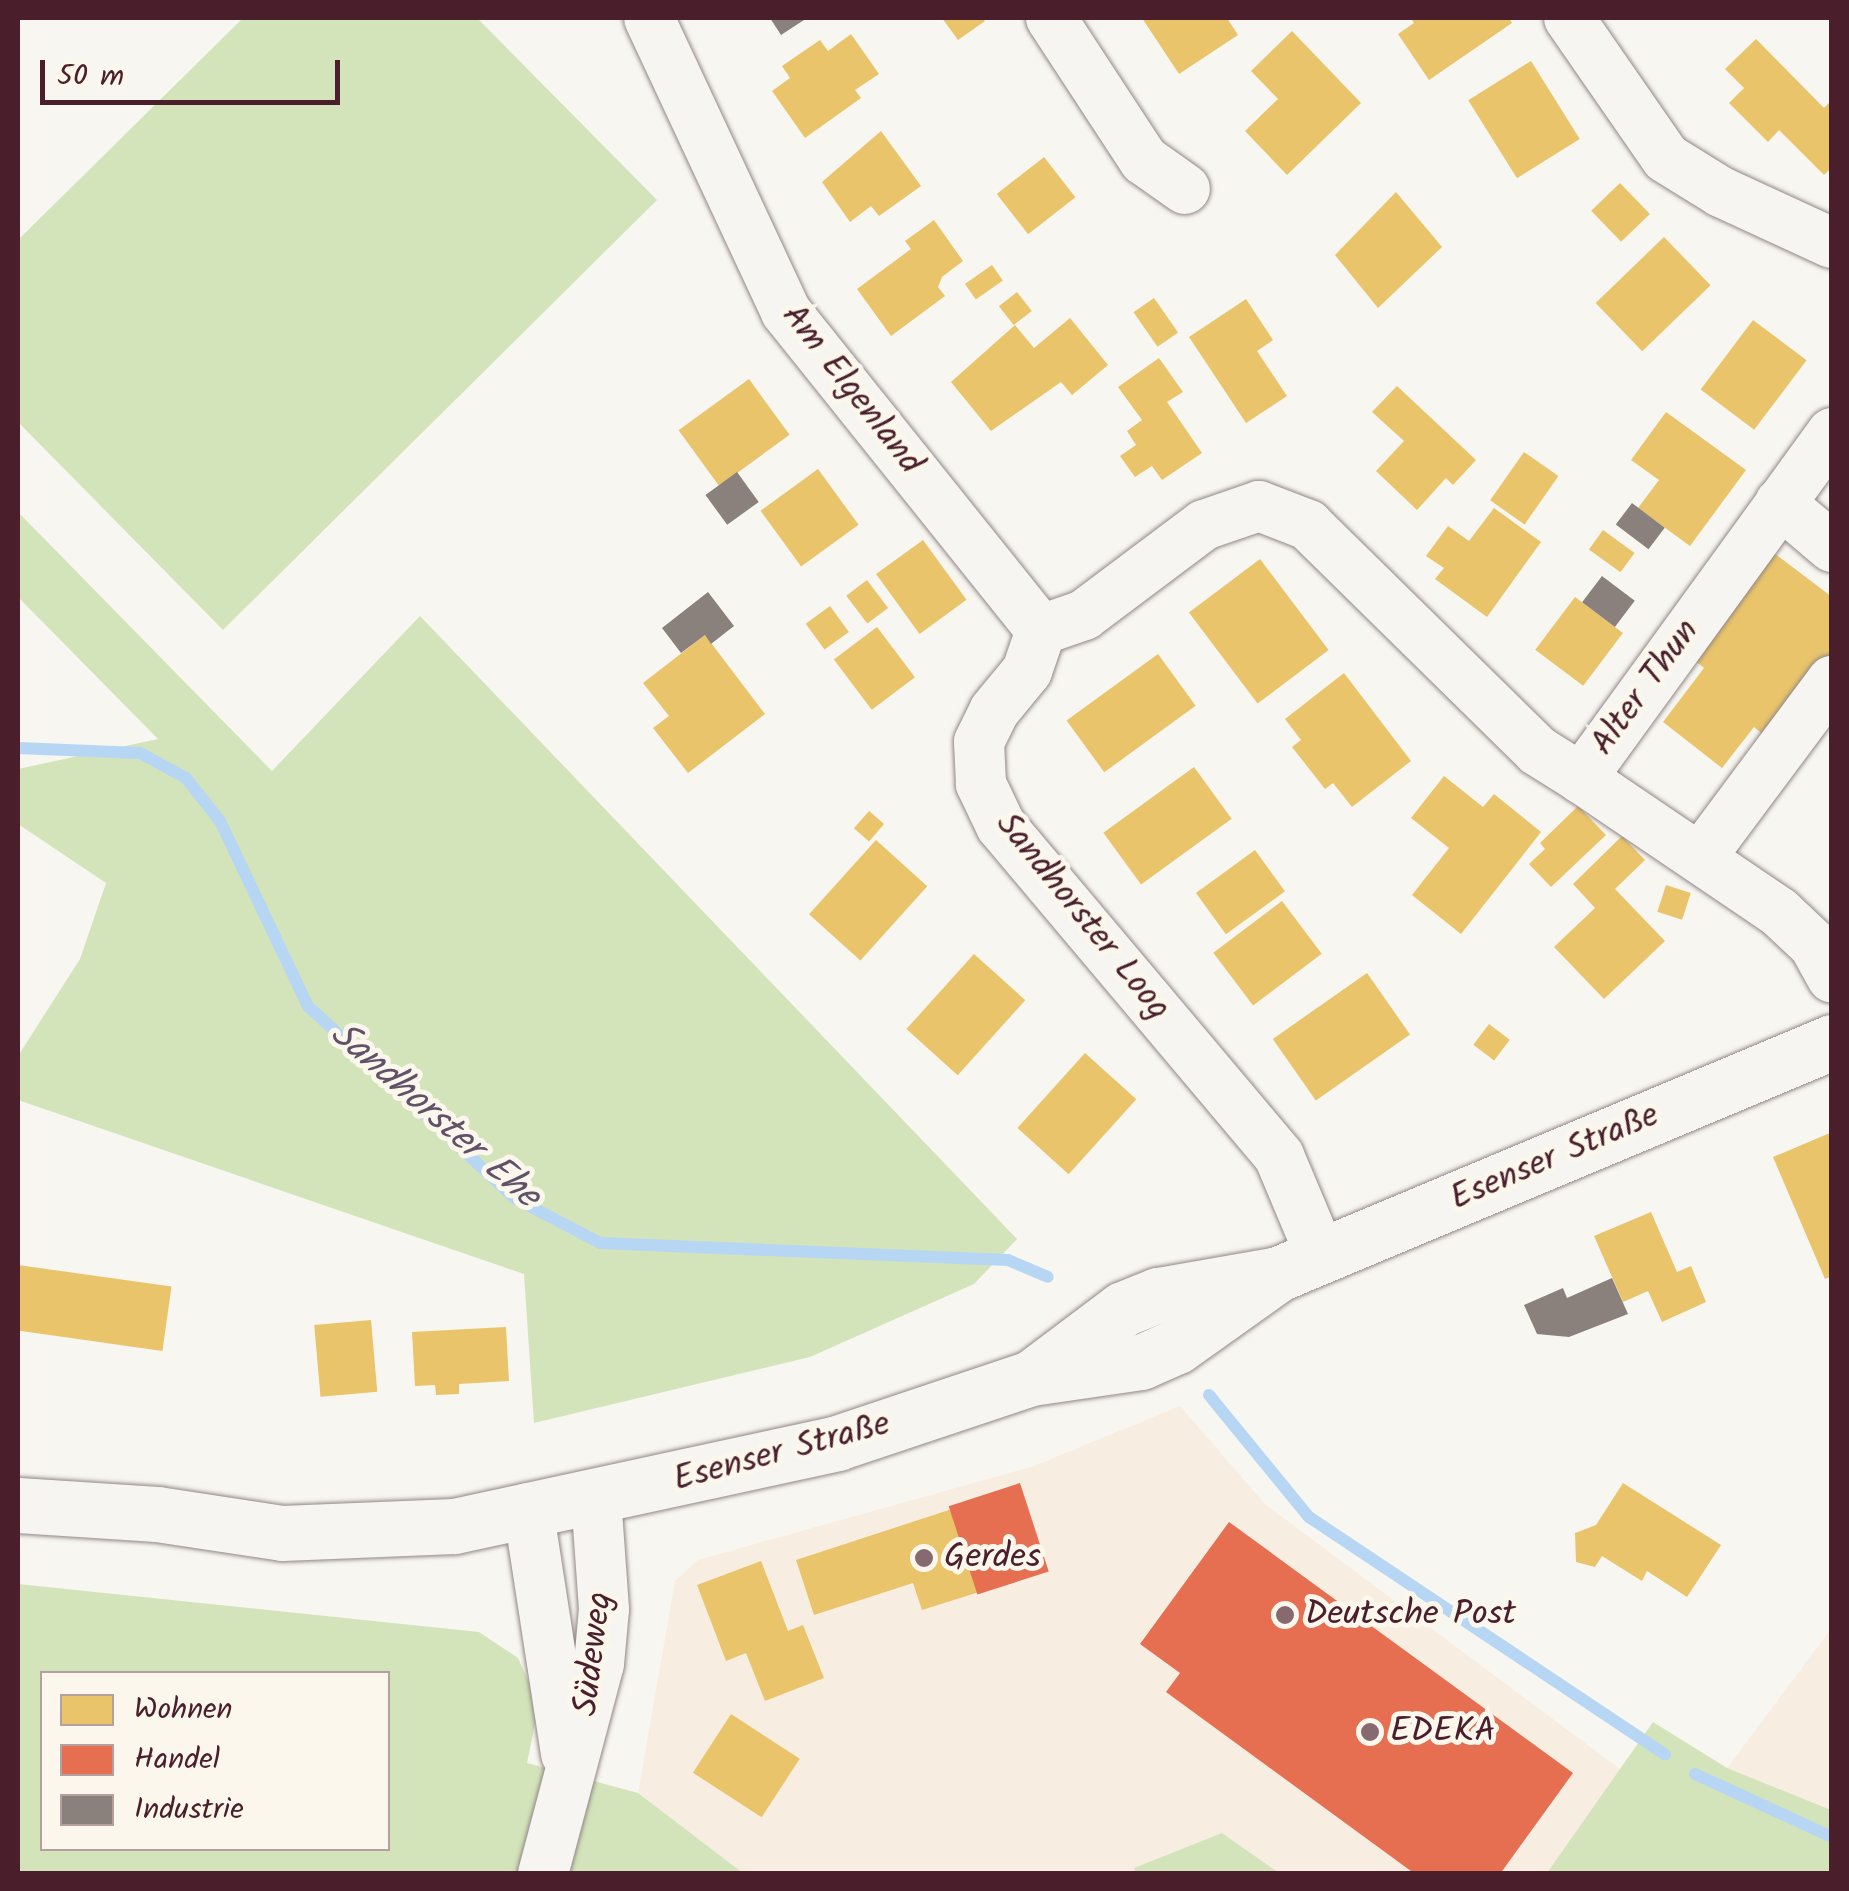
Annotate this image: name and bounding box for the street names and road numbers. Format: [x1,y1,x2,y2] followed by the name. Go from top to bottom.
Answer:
[772,297,930,483] street label: Am Elgenland
[1583,612,1709,764] street label: Alter Thun
[986,805,1178,1029] street label: Sandhorster Loog
[1444,1095,1666,1221] street label: Esenser Straße
[669,1404,895,1502] street label: Esenser Straße
[566,1590,622,1718] street label: Südeweg

